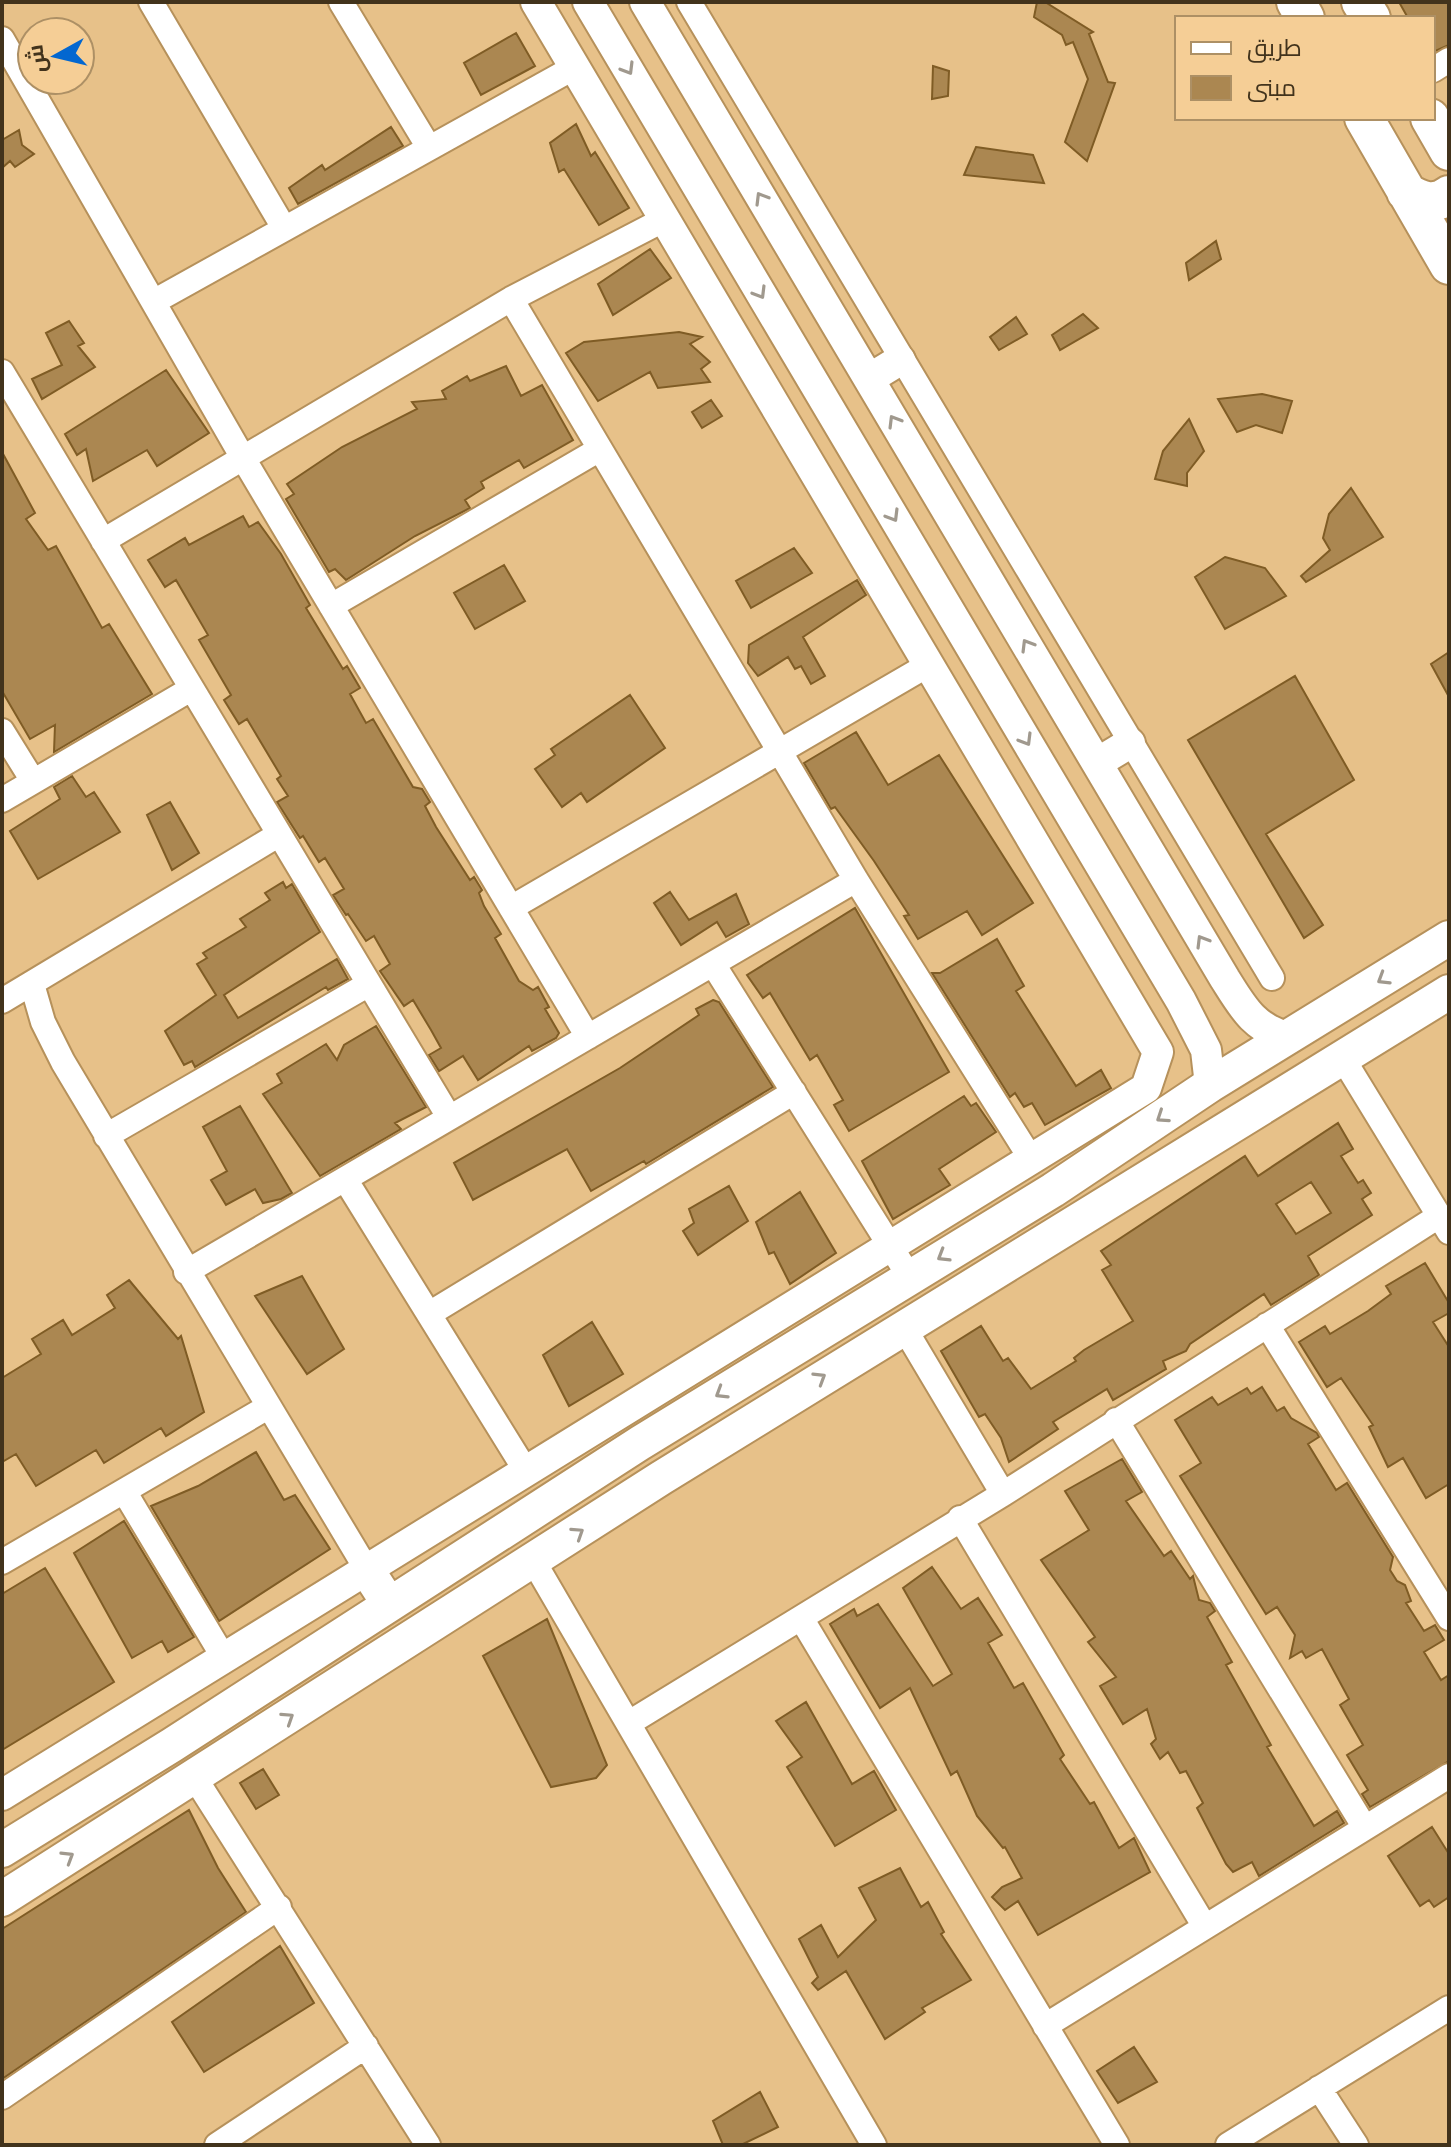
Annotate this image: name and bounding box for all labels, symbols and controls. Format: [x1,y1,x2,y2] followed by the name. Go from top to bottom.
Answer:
[16,16,96,96] north arrow
[1175,16,1435,120] legend
[1247,34,1302,63] text: طريق
[22,43,52,74] text: ش
[618,60,633,75] one-way arrow
[1247,74,1296,102] text: مبنى
[755,192,771,207] one-way arrow
[751,284,766,299] one-way arrow
[888,416,904,430] one-way arrow
[883,507,899,522] one-way arrow
[1021,639,1037,654] one-way arrow
[1016,731,1032,746] one-way arrow
[1197,935,1212,950] one-way arrow
[1377,969,1391,984] one-way arrow
[1157,1108,1171,1123] one-way arrow
[937,1246,952,1262] one-way arrow
[812,1373,826,1388] one-way arrow
[716,1383,730,1398] one-way arrow
[569,1528,583,1543] one-way arrow
[279,1713,294,1728] one-way arrow
[59,1852,74,1867] one-way arrow

